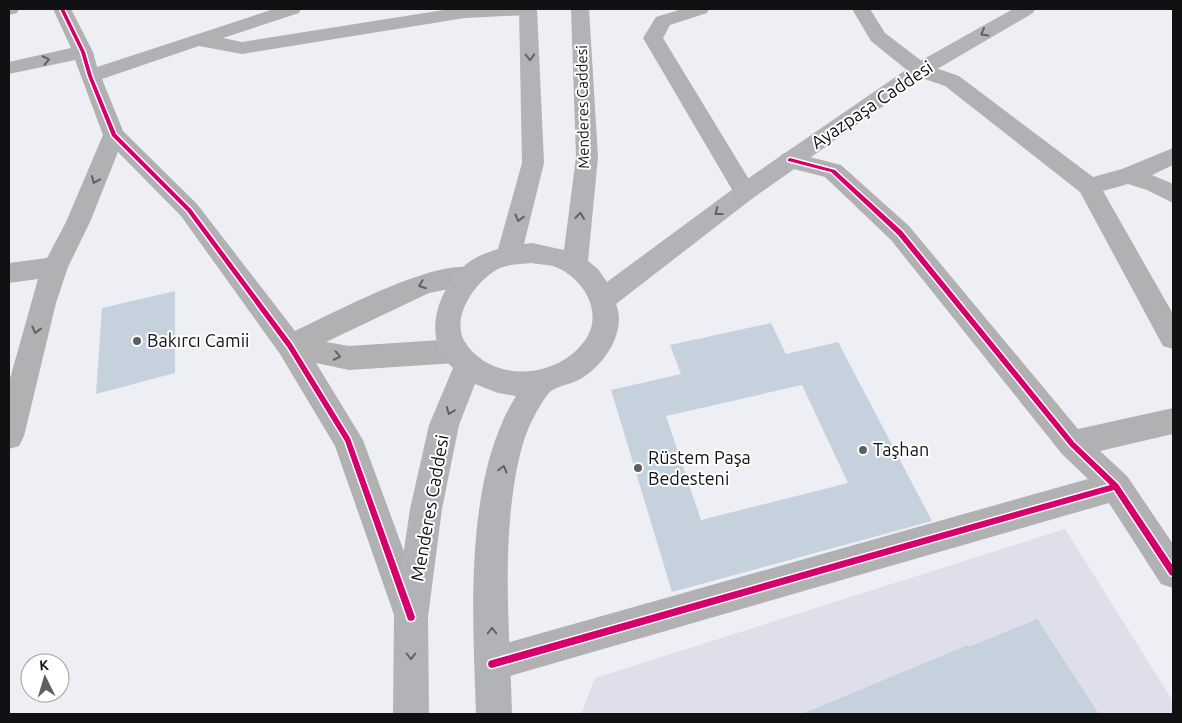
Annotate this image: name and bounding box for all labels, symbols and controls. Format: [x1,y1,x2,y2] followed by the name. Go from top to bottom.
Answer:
[980,27,989,37] one-way arrow
[573,45,592,169] street label: Menderes Caddesi
[524,54,535,62] one-way arrow
[42,55,51,66] one-way arrow
[807,56,936,152] street label: Ayazpaşa Caddesi
[91,175,102,184] one-way arrow
[715,206,724,214] one-way arrow
[574,212,585,220] one-way arrow
[514,214,525,223] one-way arrow
[418,279,427,289] one-way arrow
[31,326,42,335] one-way arrow
[147,330,249,350] place label: Bakırcı Camii
[131,335,143,347] marker: Bakırcı Camii
[333,350,342,361] one-way arrow
[446,406,456,414] one-way arrow
[406,433,452,583] street label: Menderes Caddesi
[873,439,929,459] place label: Taşhan
[857,444,869,456] marker: Taşhan
[648,447,751,488] place label: Rüstem Paşa Bedesteni
[632,462,644,474] marker: Rüstem Paşa Bedesteni
[497,464,508,473] one-way arrow
[487,626,497,634] one-way arrow
[20,653,70,703] north arrow
[406,653,416,661] one-way arrow
[39,657,50,673] text: K

